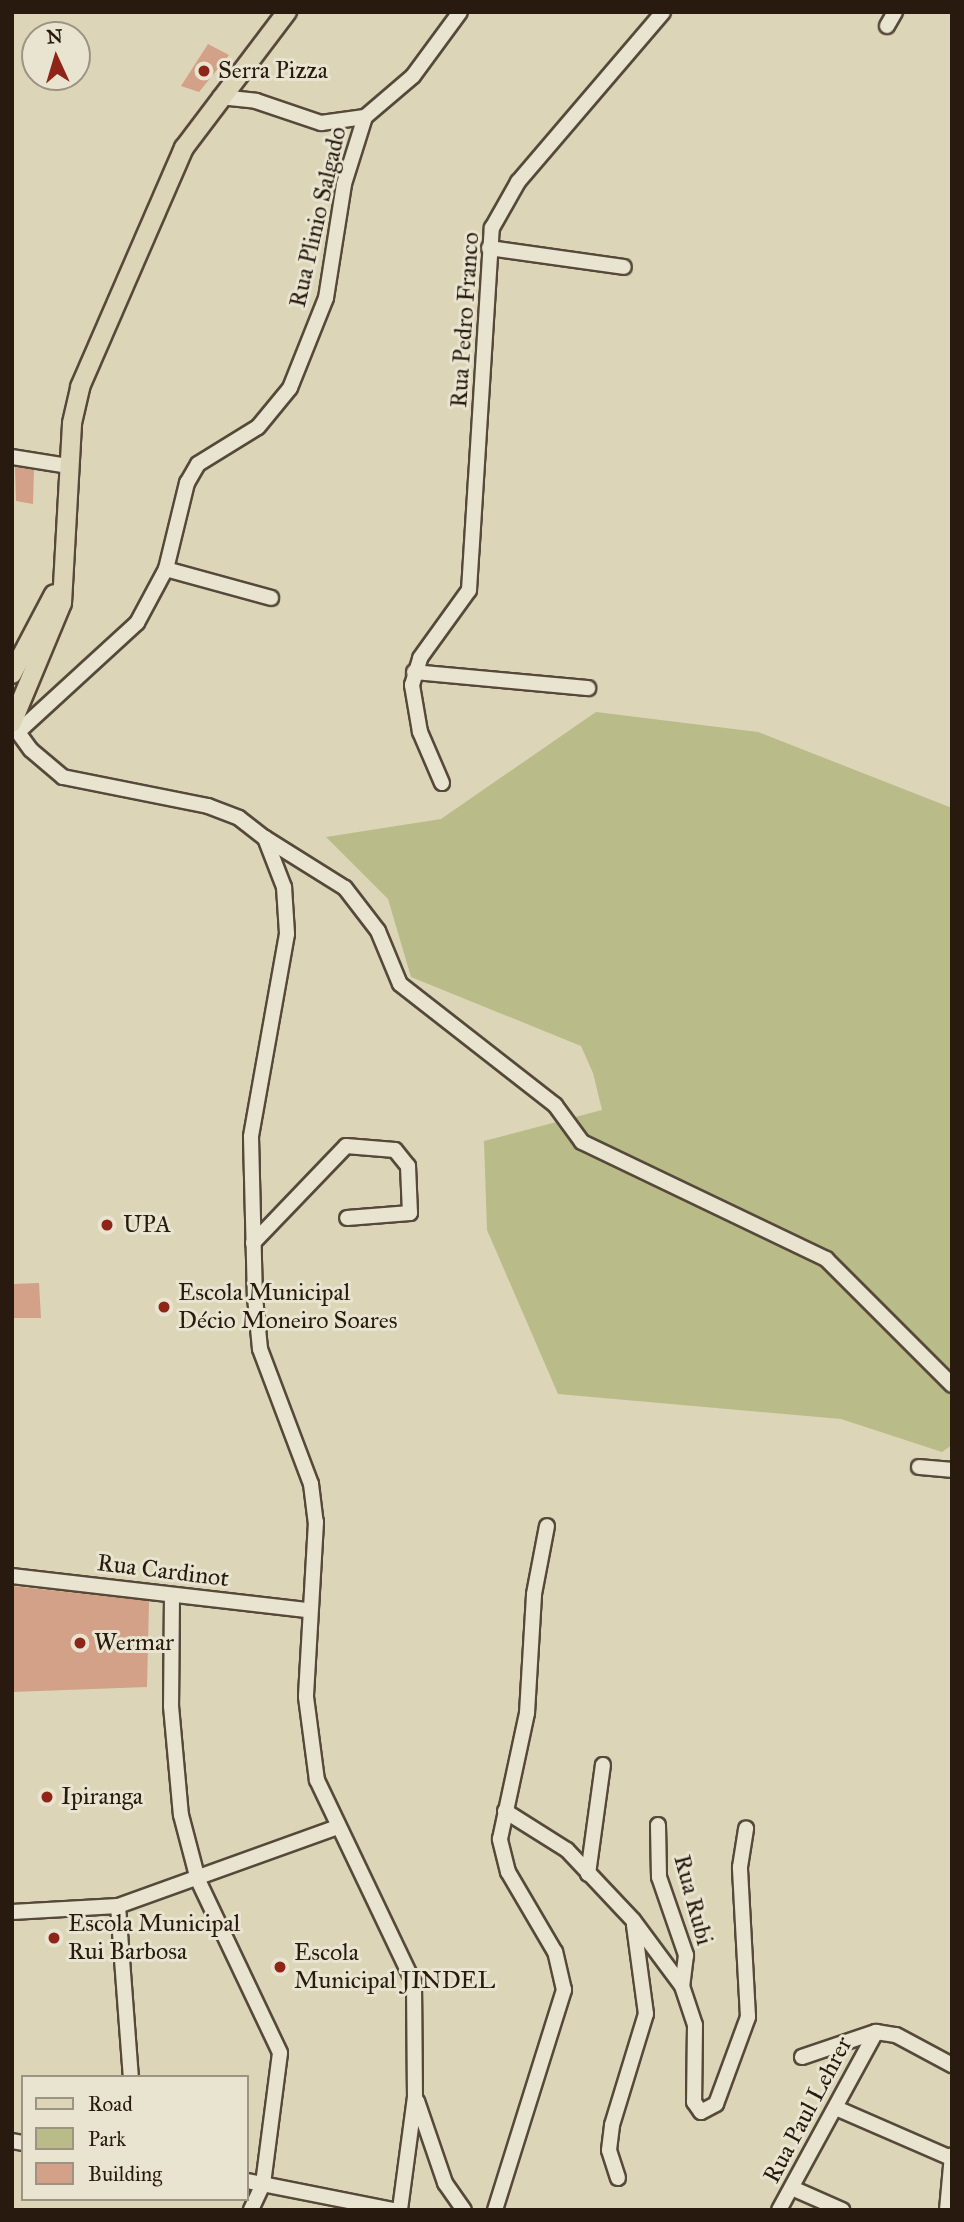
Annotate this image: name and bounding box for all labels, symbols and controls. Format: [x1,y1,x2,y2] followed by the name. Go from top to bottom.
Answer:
[21,21,91,91] north arrow
[46,25,63,49] text: N
[218,57,328,85] place label: Serra Pizza
[196,63,212,79] marker: Serra Pizza
[283,124,353,310] street label: Rua Plinio Salgado
[444,231,486,409] street label: Rua Pedro Franco
[123,1211,171,1239] place label: UPA
[97,1215,117,1235] marker: UPA
[178,1279,397,1335] place label: Escola Municipal Décio Moneiro Soares
[156,1299,172,1315] marker: Escola Municipal Décio Moneiro Soares
[95,1549,231,1593] street label: Rua Cardinot
[94,1629,174,1657] place label: Wermar
[72,1635,88,1651] marker: Wermar
[61,1783,143,1811] place label: Ipiranga
[39,1789,55,1805] marker: Ipiranga
[667,1852,719,1948] street label: Rua Rubi
[68,1910,240,1966] place label: Escola Municipal Rui Barbosa
[46,1930,62,1946] marker: Escola Municipal Rui Barbosa
[294,1939,495,1995] place label: Escola Municipal JINDEL
[272,1959,288,1975] marker: Escola Municipal JINDEL
[757,2032,859,2188] street label: Rua Paul Lehrer
[21,2075,248,2201] legend
[88,2091,133,2117] text: Road
[88,2126,126,2152] text: Park
[88,2161,162,2187] text: Building

